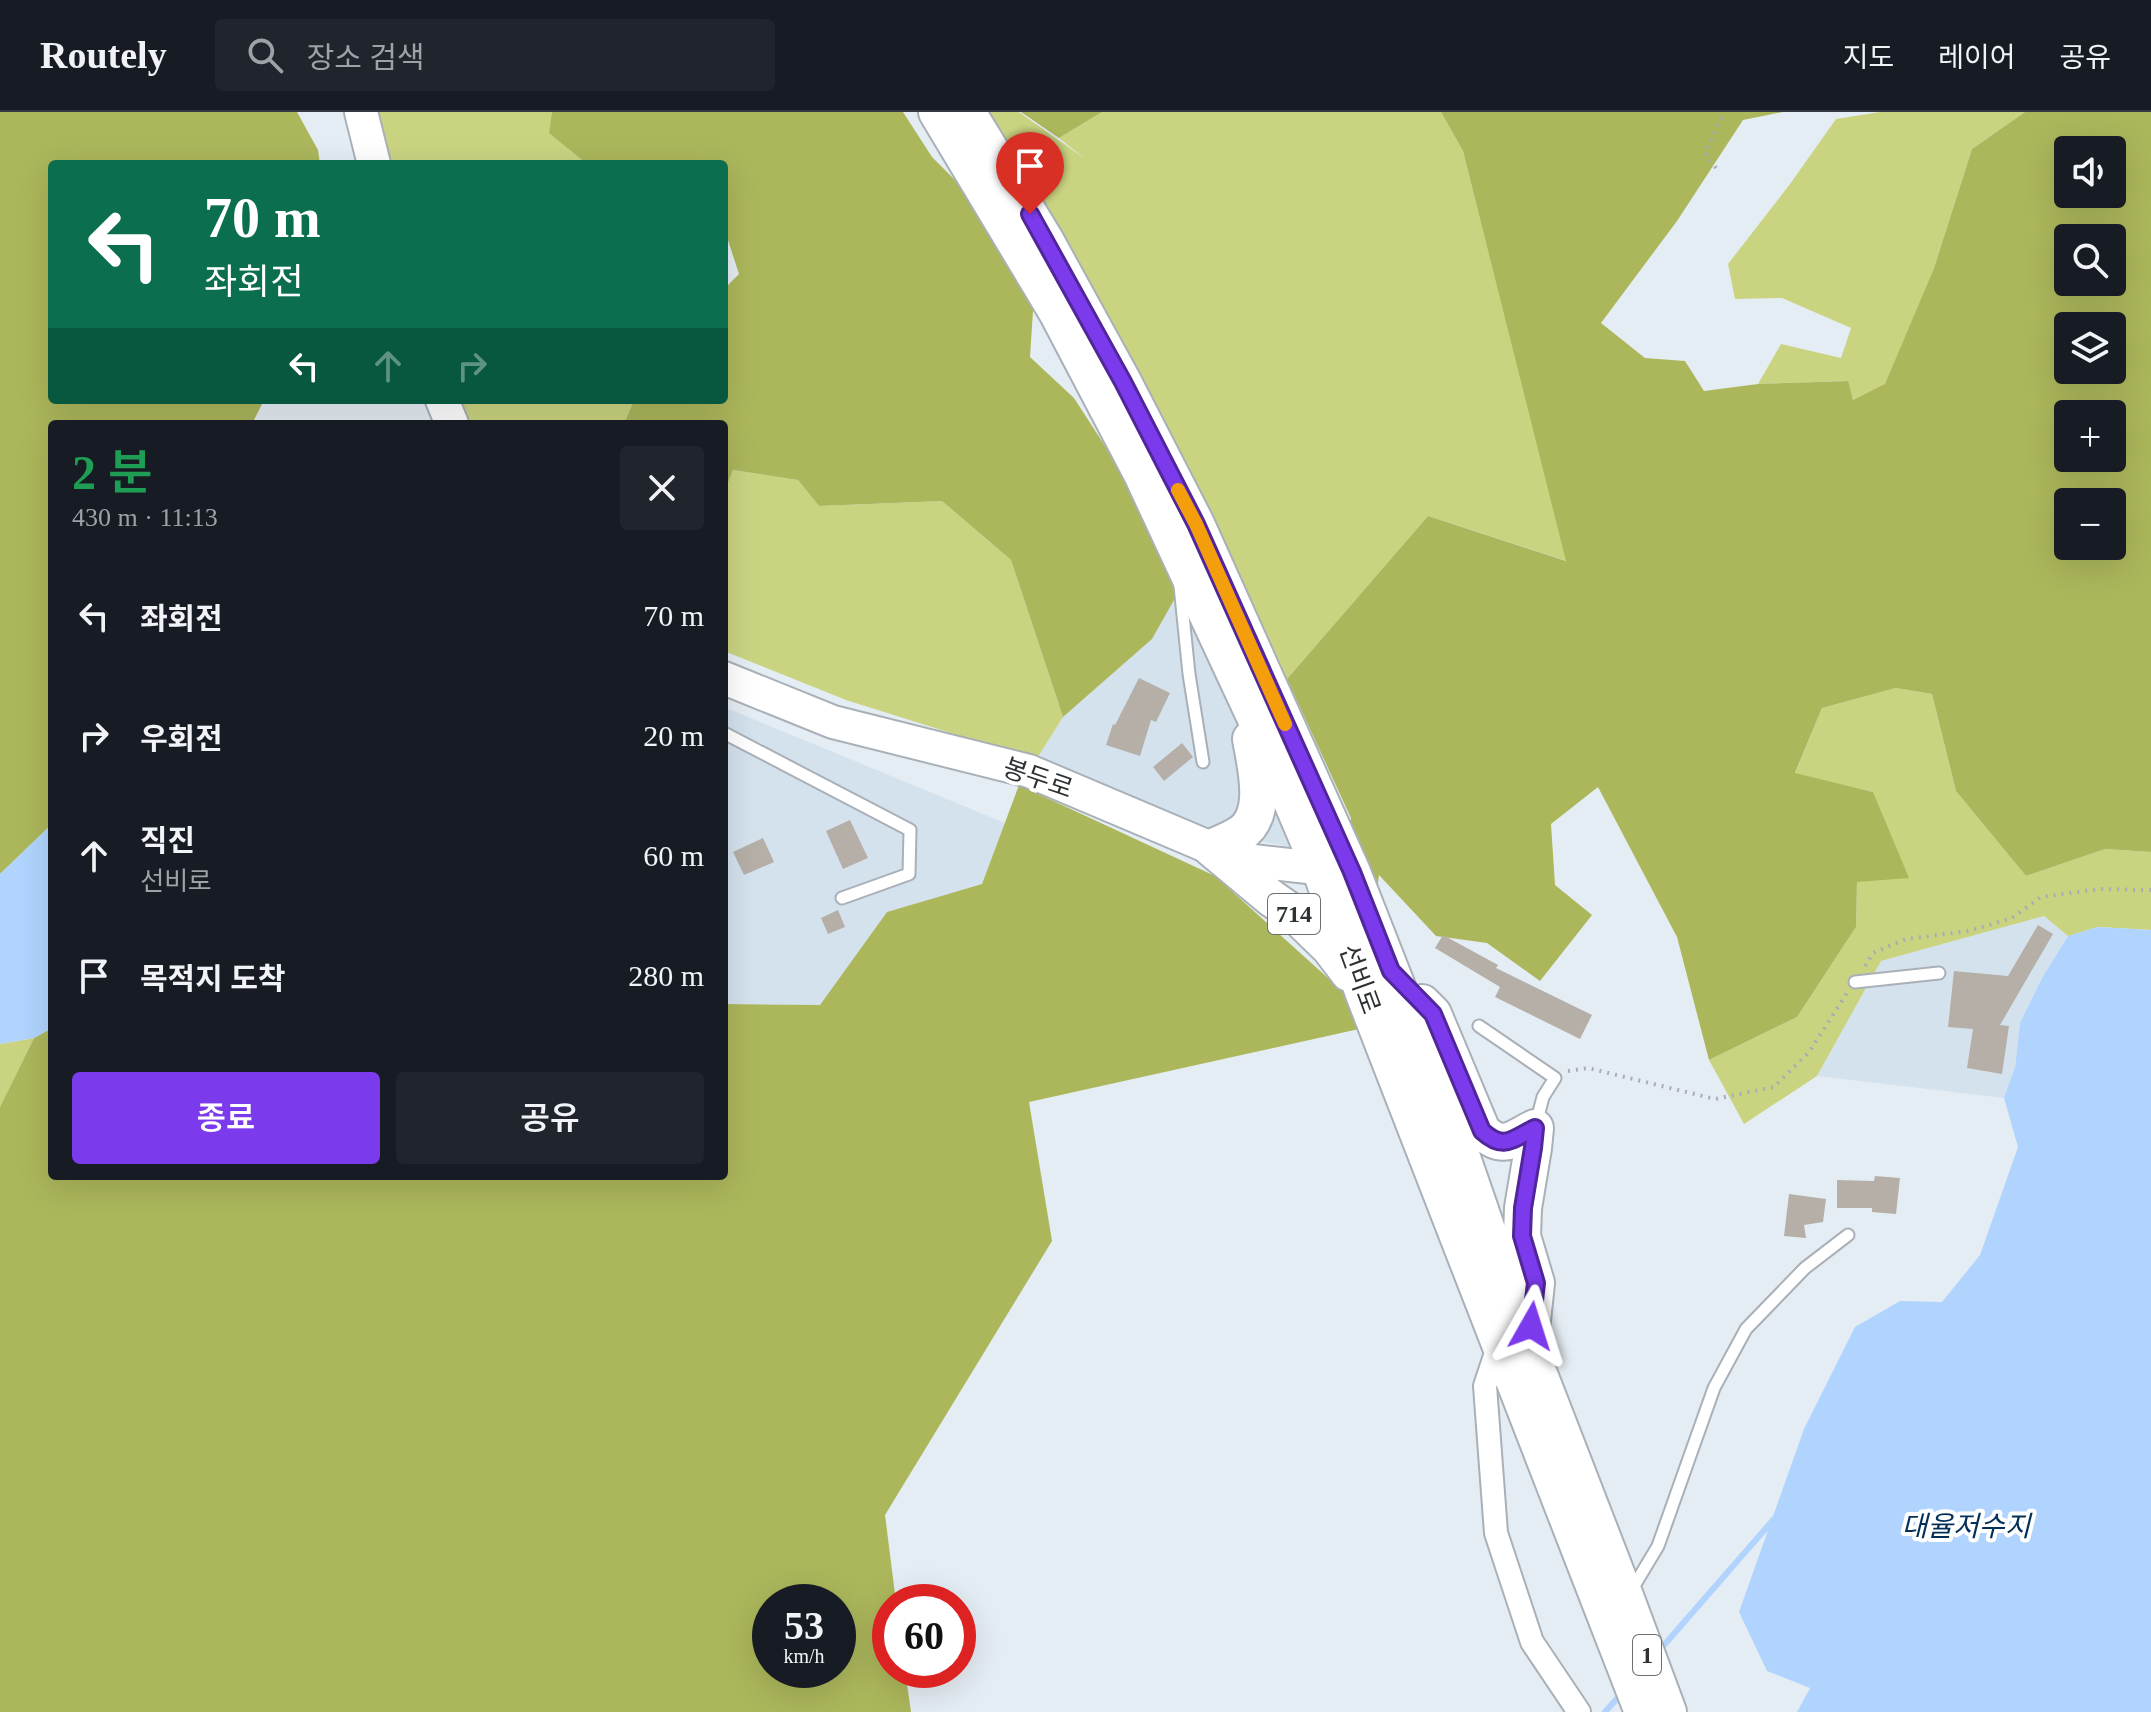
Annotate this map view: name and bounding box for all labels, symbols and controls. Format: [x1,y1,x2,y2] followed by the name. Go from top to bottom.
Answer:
[215,19,775,91] search box
[243,33,287,77] icon: search
[40,34,167,76] text: Routely
[307,41,425,74] text: 장소 검색
[1843,42,1894,73] text: 지도
[1938,42,2015,73] text: 레이어
[2059,42,2111,73] text: 공유
[996,132,1064,214] pin
[2054,136,2126,560] map controls
[2054,136,2126,208] button: sound
[1008,144,1052,188] icon: arrive
[204,187,321,249] text: 70 m
[72,192,176,296] icon: left
[2054,224,2126,296] button: search
[204,262,303,302] text: 좌회전
[2054,312,2126,384] button: layers
[282,344,326,388] icon: left
[366,344,410,388] icon: ahead
[450,344,494,388] icon: right
[2054,400,2126,472] button: +
[72,446,152,499] text: 2 분
[620,446,704,530] button: close
[2054,488,2126,560] button: −
[72,503,218,532] text: 430 m · 11:13
[72,594,116,638] icon: left
[643,599,704,632] text: 70 m
[140,602,223,635] text: 좌회전
[72,714,116,758] icon: right
[643,719,704,752] text: 20 m
[140,722,223,755] text: 우회전
[999,753,1076,804] street label: 봉두로
[140,824,195,857] text: 직진
[72,834,116,878] icon: ahead
[643,839,704,872] text: 60 m
[140,867,212,896] text: 선비로
[1268,894,1320,934] road number: 714
[1334,940,1385,1018] street label: 선비로
[72,954,116,998] icon: arrive
[628,959,704,992] text: 280 m
[140,962,286,995] text: 목적지 도착
[72,1072,380,1164] button: 종료
[396,1072,704,1164] button: 공유
[1489,1284,1573,1368] position arrow
[1902,1511,2033,1542] water label: 대율저수지
[872,1584,976,1688] speed limit sign: 60
[784,1603,824,1648] text: 53
[1633,1635,1661,1675] road number: 1
[783,1645,825,1667] text: km/h

